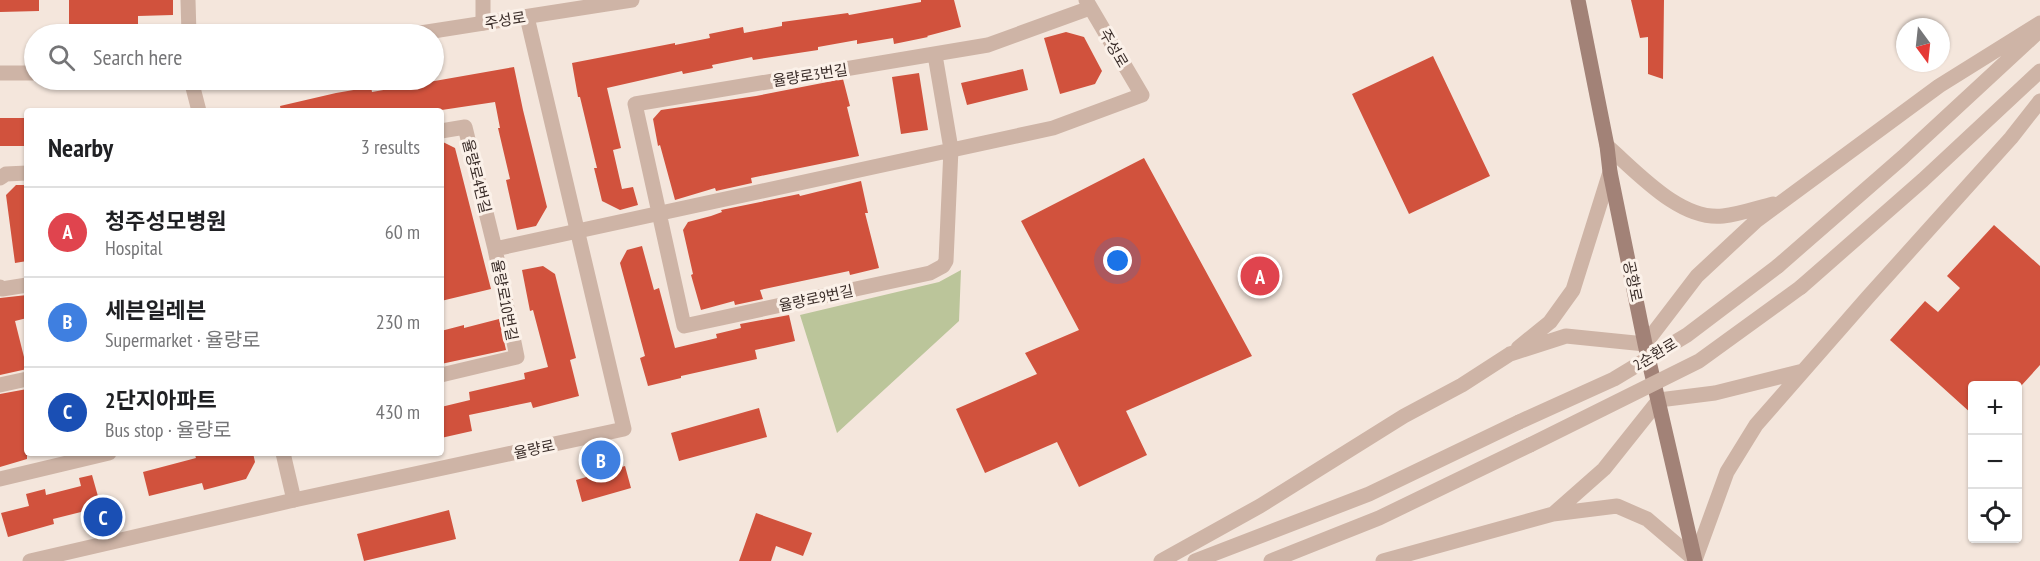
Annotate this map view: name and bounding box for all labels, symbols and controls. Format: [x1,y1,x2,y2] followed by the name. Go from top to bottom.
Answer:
[483,7,527,33] street label: 주성로
[1896,18,1950,72] north arrow
[24,24,444,90] search box
[1095,25,1133,71] street label: 주성로
[45,41,78,74] icon: search
[93,43,182,71] text: Search here
[771,60,849,90] street label: 율량로3번길
[48,131,113,164] text: Nearby
[361,134,420,160] text: 3 results
[459,137,495,215] street label: 율량로4번길
[105,207,226,235] text: 청주성모병원
[62,219,73,245] text: A
[385,219,420,245] text: 60 m
[105,235,162,261] text: Hospital
[1103,246,1132,275] your location
[1240,254,1280,298] pin: A
[488,258,522,342] street label: 율량로10번길
[1619,259,1647,303] street label: 공항로
[777,281,855,315] street label: 율량로9번길
[105,296,206,324] text: 세븐일레븐
[63,309,72,335] text: B
[376,309,420,335] text: 230 m
[105,327,260,353] text: Supermarket · 율량로
[1629,333,1681,375] street label: 2순환로
[1968,381,2022,543] map controls
[1968,381,2022,435] button: +
[105,386,217,414] text: 2단지아파트
[63,399,72,425] text: C
[376,399,420,425] text: 430 m
[105,417,231,443] text: Bus stop · 율량로
[512,435,556,463] street label: 율량로
[1968,435,2022,489] button: −
[582,438,620,482] pin: B
[1968,489,2022,543] button: locate
[84,494,122,540] pin: C

